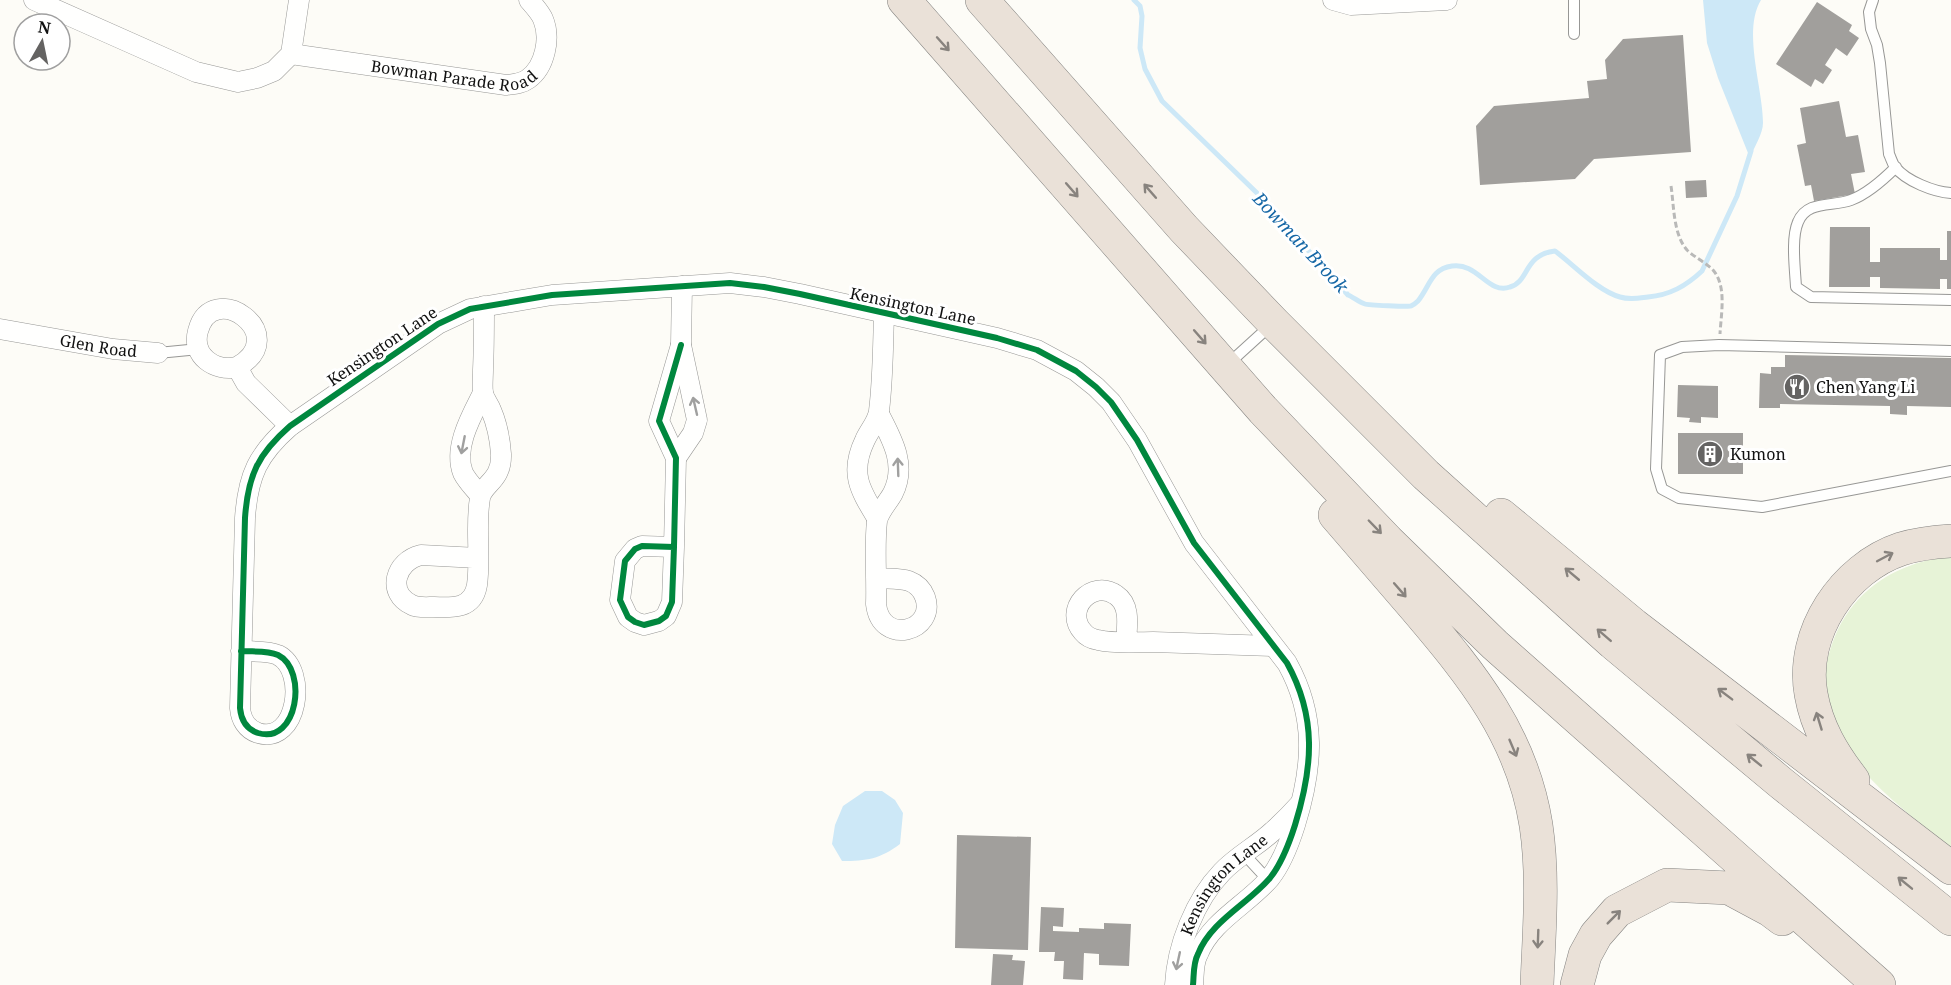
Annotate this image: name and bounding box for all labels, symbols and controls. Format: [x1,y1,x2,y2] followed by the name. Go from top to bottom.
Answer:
[12,12,72,72] north arrow
[36,15,53,39] text: N
[936,36,950,51] one-way arrow
[370,55,542,97] street label: Bowman Parade Road
[1065,182,1079,197] one-way arrow
[1143,183,1157,198] one-way arrow
[1247,186,1354,298] water label: Bowman Brook
[848,282,978,330] street label: Kensington Lane
[323,301,441,391] street label: Kensington Lane
[58,329,138,362] street label: Glen Road
[1193,329,1207,344] one-way arrow
[1782,372,1812,402] restaurant icon: Chen Yang Li
[1816,376,1915,398] place label: Chen Yang Li
[688,396,700,415] one-way arrow
[457,435,468,455] one-way arrow
[1695,439,1725,469] building icon: Kumon
[1730,443,1786,465] place label: Kumon
[892,457,904,477] one-way arrow
[1368,519,1382,534] one-way arrow
[1875,551,1893,562] one-way arrow
[1564,567,1580,580] one-way arrow
[1393,582,1406,598] one-way arrow
[1597,628,1612,642] one-way arrow
[1717,688,1733,701] one-way arrow
[1813,712,1824,731] one-way arrow
[1508,738,1519,756] one-way arrow
[1747,753,1762,767] one-way arrow
[1175,829,1272,938] street label: Kensington Lane
[1898,876,1914,889] one-way arrow
[1606,909,1621,924] one-way arrow
[1533,928,1544,948] one-way arrow
[1172,951,1183,970] one-way arrow

